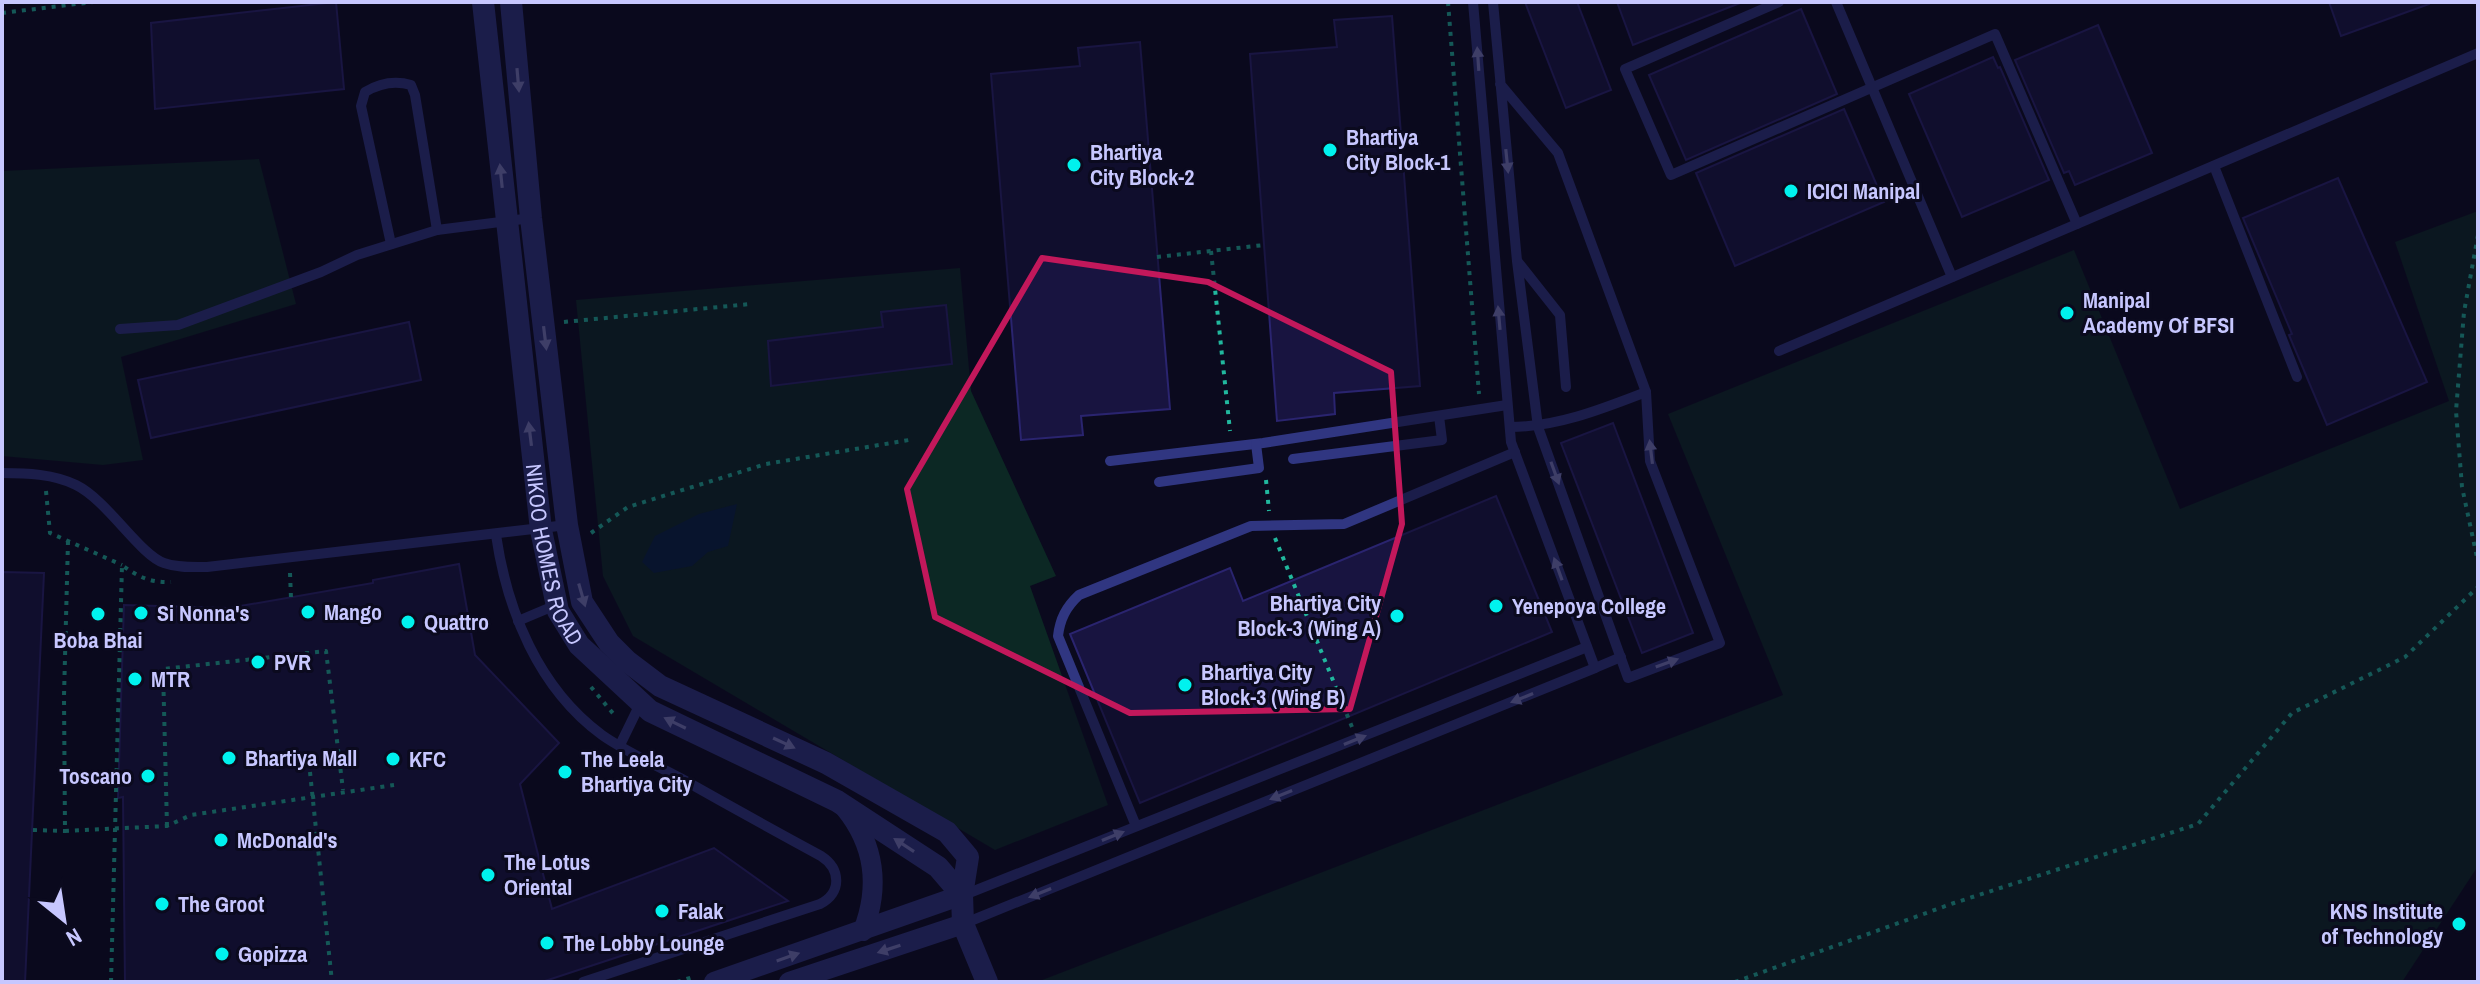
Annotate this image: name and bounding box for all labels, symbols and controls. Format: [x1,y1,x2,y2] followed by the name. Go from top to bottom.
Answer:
[1471,46,1484,71] one-way arrow
[512,68,525,93] one-way arrow
[1346,122,1451,177] place label: Bhartiya City Block-1
[1090,137,1194,192] place label: Bhartiya City Block-2
[1321,141,1339,159] marker: Bhartiya City Block-1
[1501,149,1514,174] one-way arrow
[1065,156,1083,174] marker: Bhartiya City Block-2
[494,163,507,188] one-way arrow
[1807,176,1920,206] place label: ICICI Manipal
[1782,182,1800,200] marker: ICICI Manipal
[2083,285,2234,340] place label: Manipal Academy Of BFSI
[2058,304,2076,322] marker: Manipal Academy Of BFSI
[1492,305,1505,330] one-way arrow
[538,326,551,351] one-way arrow
[524,421,537,446] one-way arrow
[1644,440,1657,465] one-way arrow
[1549,461,1561,485] one-way arrow
[519,462,590,651] street label: NIKOO HOMES ROAD
[1551,557,1564,581] one-way arrow
[576,583,588,608] one-way arrow
[1237,588,1381,643] place label: Bhartiya City Block-3 (Wing A)
[1512,591,1666,621] place label: Yenepoya College
[324,597,382,627] place label: Mango
[1487,597,1505,615] marker: Yenepoya College
[157,598,250,628] place label: Si Nonna's
[299,603,317,621] marker: Mango
[132,604,150,622] marker: Si Nonna's
[89,605,107,623] marker: Boba Bhai
[424,607,489,637] place label: Quattro
[1388,607,1406,625] marker: Bhartiya City Block-3 (Wing A)
[399,613,417,631] marker: Quattro
[53,625,143,655] place label: Boba Bhai
[274,647,311,677] place label: PVR
[249,653,267,671] marker: PVR
[1655,656,1679,668] one-way arrow
[1201,657,1345,712] place label: Bhartiya City Block-3 (Wing B)
[151,664,190,694] place label: MTR
[126,670,144,688] marker: MTR
[1176,676,1194,694] marker: Bhartiya City Block-3 (Wing B)
[1510,691,1534,704] one-way arrow
[663,716,687,730] one-way arrow
[1343,733,1367,746] one-way arrow
[773,737,796,750] one-way arrow
[245,743,357,773] place label: Bhartiya Mall
[409,744,446,774] place label: KFC
[581,744,692,799] place label: The Leela Bhartiya City
[220,749,238,767] marker: Bhartiya Mall
[384,750,402,768] marker: KFC
[59,761,132,791] place label: Toscano
[556,763,574,781] marker: The Leela Bhartiya City
[139,767,157,785] marker: Toscano
[1269,789,1293,802] one-way arrow
[237,825,338,855] place label: McDonald's
[1101,829,1125,842] one-way arrow
[212,831,230,849] marker: McDonald's
[894,837,915,852] one-way arrow
[504,847,590,902] place label: The Lotus Oriental
[479,866,497,884] marker: The Lotus Oriental
[24,880,104,960] north arrow
[1028,887,1052,900] one-way arrow
[178,889,264,919] place label: The Groot
[153,895,171,913] marker: The Groot
[678,896,724,926] place label: Falak
[2321,896,2443,951] place label: KNS Institute of Technology
[653,902,671,920] marker: Falak
[2450,915,2468,933] marker: KNS Institute of Technology
[61,921,87,954] text: N
[563,928,724,958] place label: The Lobby Lounge
[538,934,556,952] marker: The Lobby Lounge
[238,939,307,969] place label: Gopizza
[877,943,901,955] one-way arrow
[213,945,231,963] marker: Gopizza
[777,950,801,962] one-way arrow

